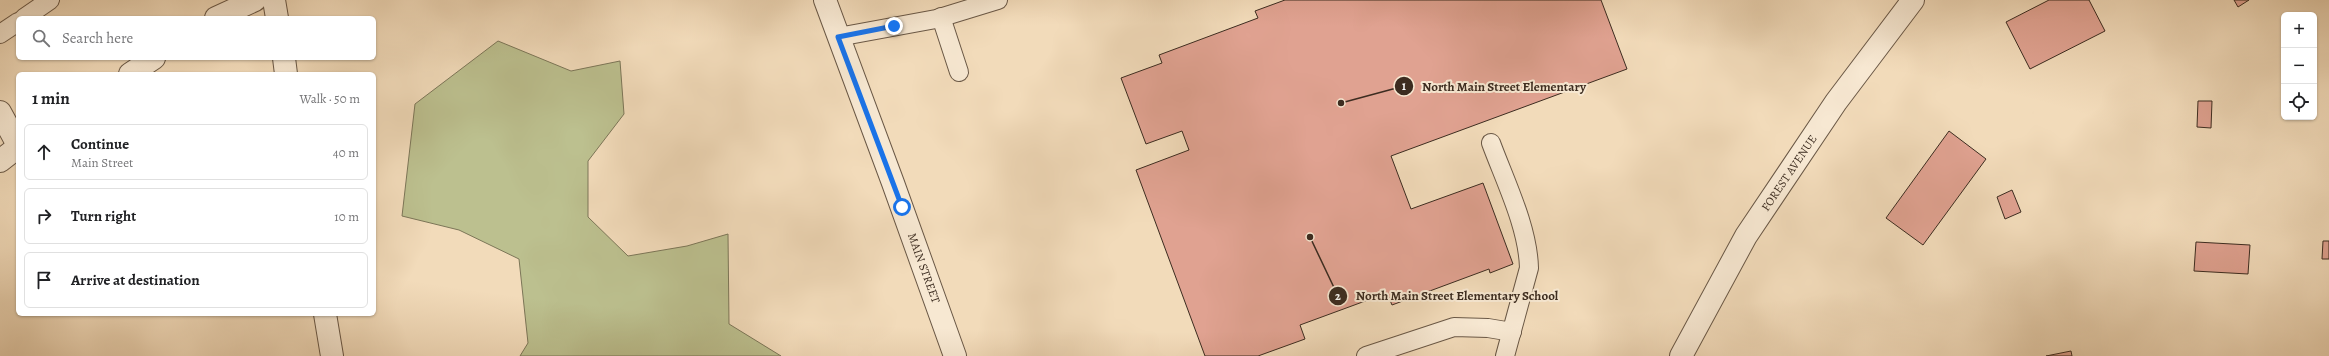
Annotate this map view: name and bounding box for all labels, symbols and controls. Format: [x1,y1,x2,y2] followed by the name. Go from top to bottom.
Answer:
[2281,12,2317,120] map controls
[2281,12,2317,48] button: +
[16,16,376,60] search box
[885,17,903,35] route end
[30,27,52,49] icon: search
[62,28,133,48] text: Search here
[2281,48,2317,84] button: −
[1394,74,1594,99] callout: North Main Street Elementary
[1402,78,1407,94] text: 1
[1422,78,1587,95] text: North Main Street Elementary
[2281,84,2317,120] button: locate
[32,87,70,110] text: 1 min
[300,90,360,107] text: Walk · 50 m
[1758,132,1820,214] street label: FOREST AVENUE
[71,134,129,154] text: Continue
[33,141,55,163] icon: ahead
[333,144,359,161] text: 40 m
[71,154,133,171] text: Main Street
[893,198,911,216] route start
[33,205,55,227] icon: right
[71,206,136,226] text: Turn right
[334,208,359,225] text: 10 m
[904,231,944,306] street label: MAIN STREET
[33,269,55,291] icon: arrive
[71,270,200,290] text: Arrive at destination
[1328,283,1566,308] callout: North Main Street Elementary School
[1356,287,1559,304] text: North Main Street Elementary School
[1335,288,1341,304] text: 2

